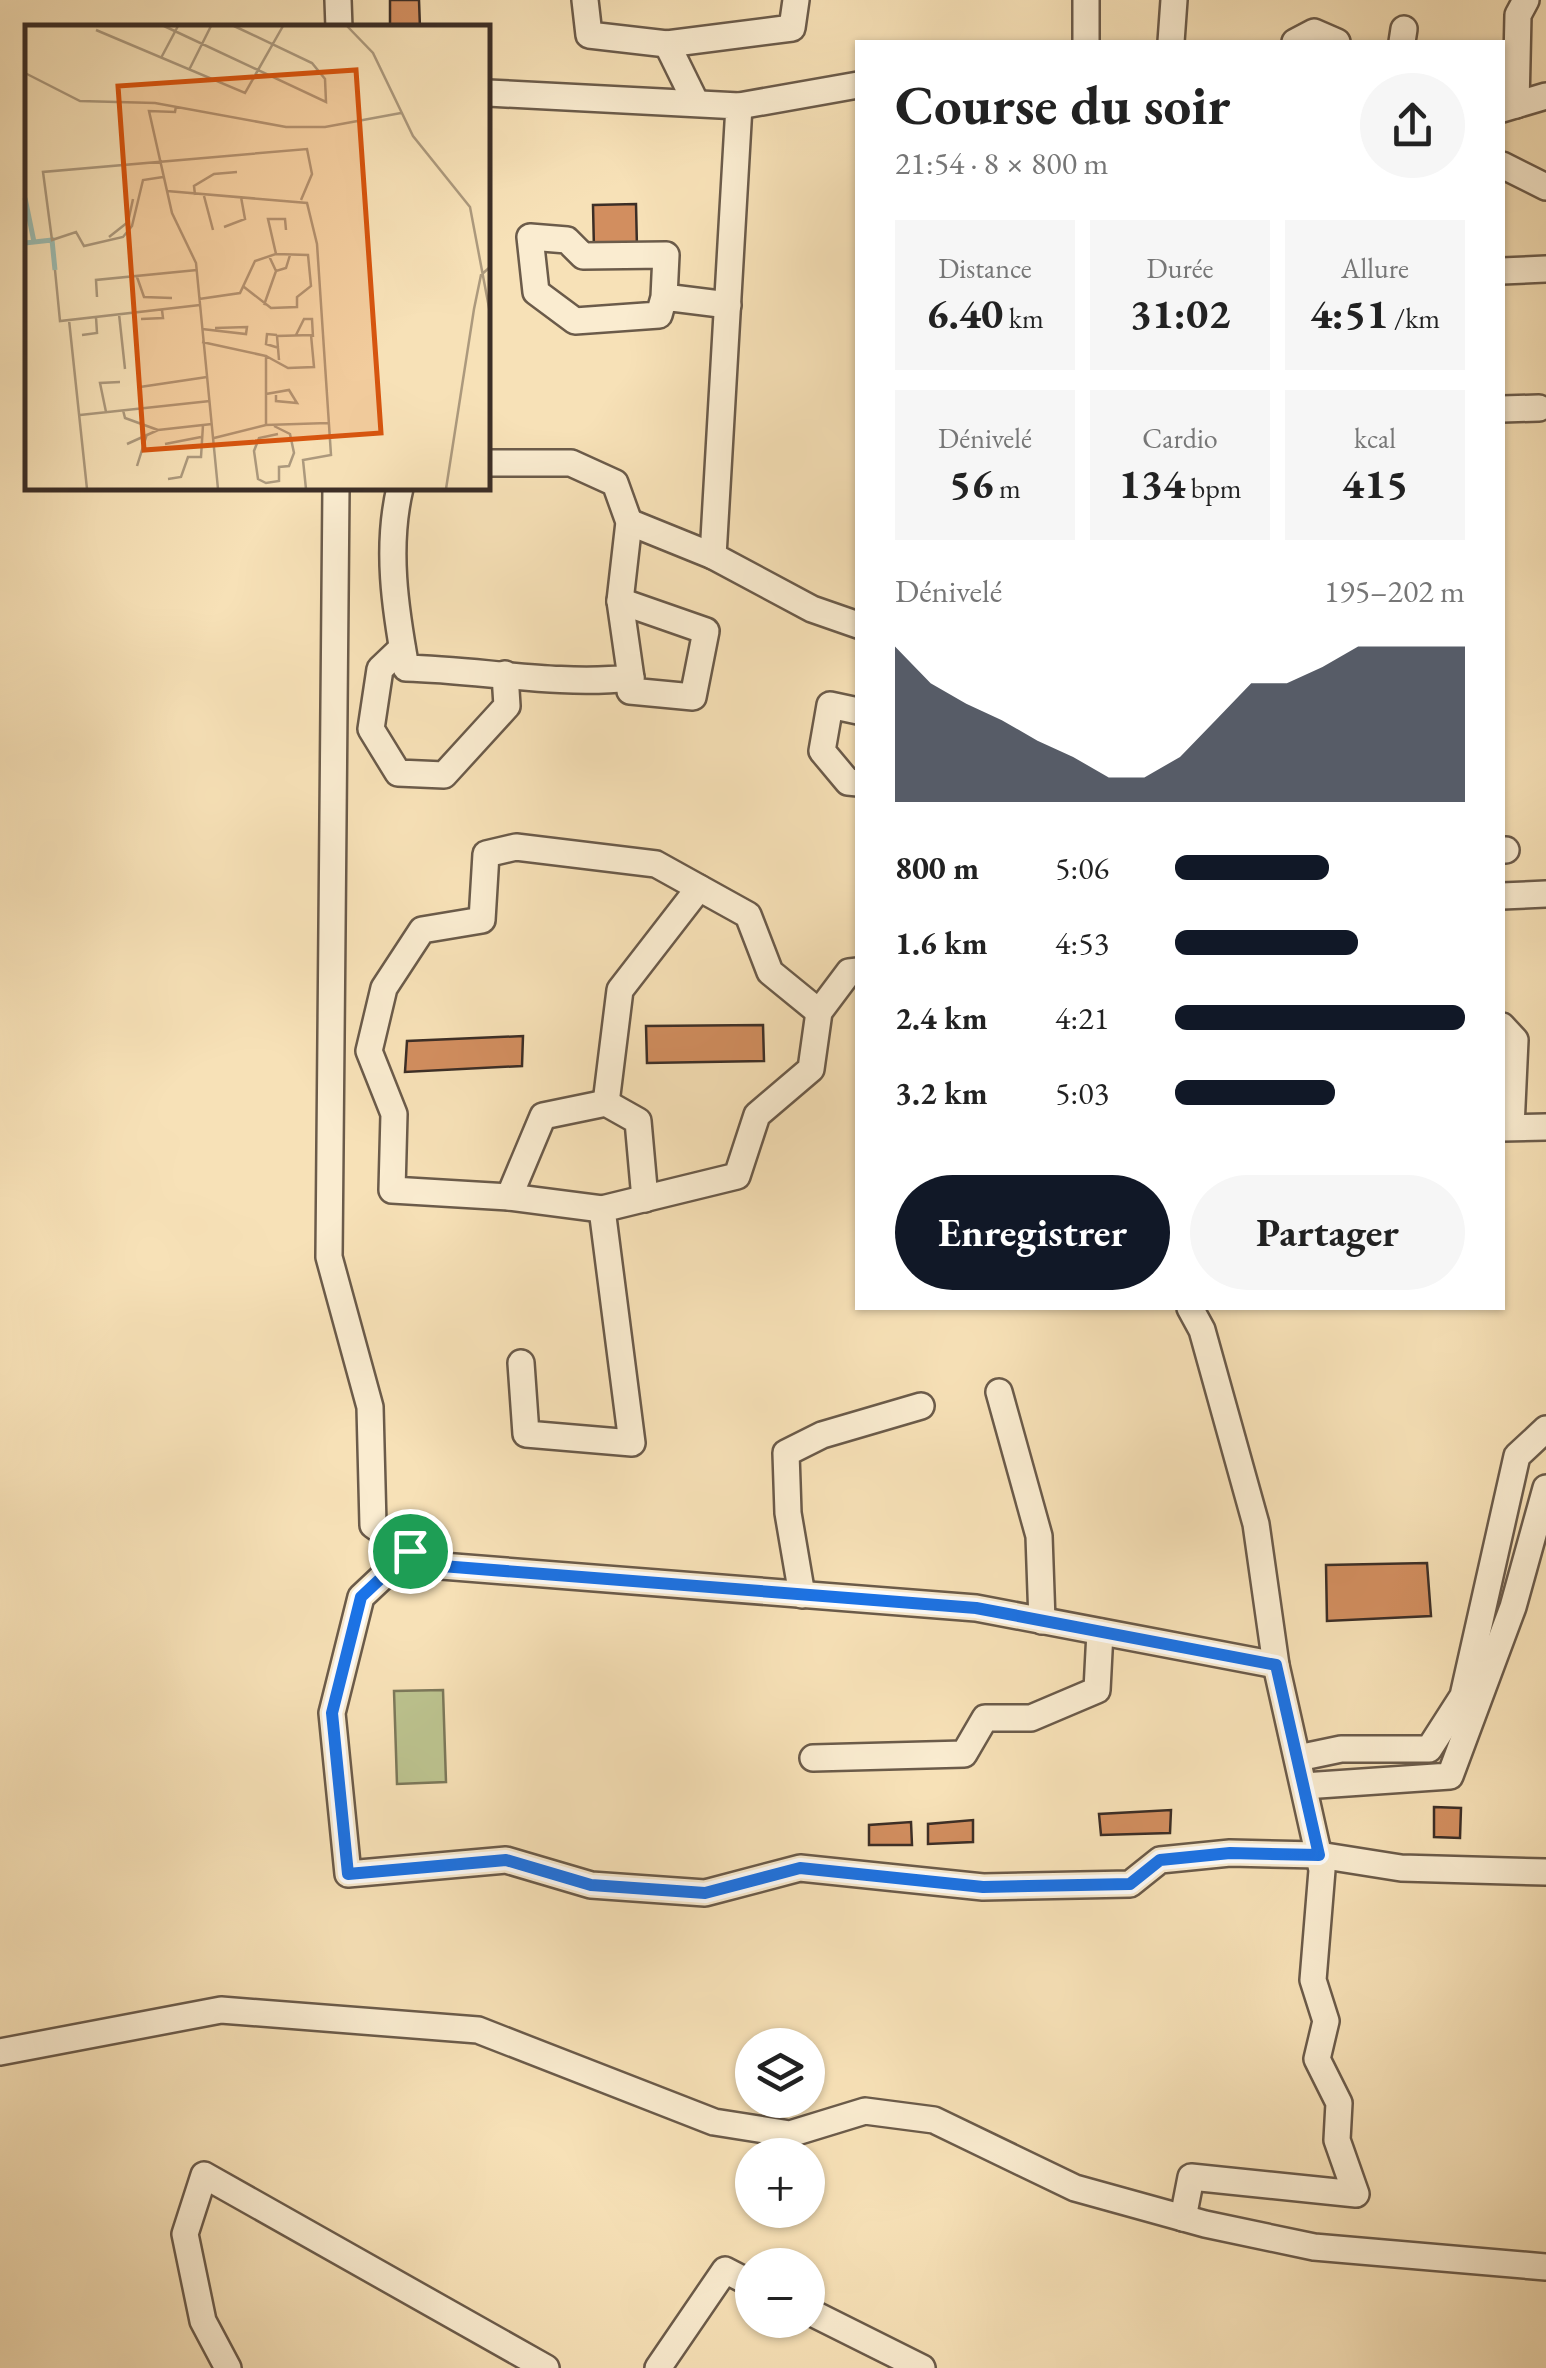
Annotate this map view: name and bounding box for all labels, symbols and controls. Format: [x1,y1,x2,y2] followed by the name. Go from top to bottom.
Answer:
[25,25,490,490] inset map
[895,69,1230,140] text: Course du soir
[1360,73,1465,178] button: share
[895,142,1108,184] text: 21:54 · 8 × 800 m
[938,250,1032,286] text: Distance
[1147,250,1213,286] text: Durée
[1341,250,1409,286] text: Allure
[926,286,1003,341] text: 6.40
[1130,286,1230,341] text: 31:02
[1310,286,1388,341] text: 4:51
[1003,300,1044,336] text: km
[1388,300,1440,336] text: /km
[938,420,1032,456] text: Dénivelé
[1142,420,1218,456] text: Cardio
[1354,420,1396,456] text: kcal
[949,456,994,511] text: 56
[1119,456,1185,511] text: 134
[1342,456,1408,511] text: 415
[994,470,1021,506] text: m
[1185,470,1242,506] text: bpm
[895,570,1002,612] text: Dénivelé
[1324,570,1465,612] text: 195–202 m
[895,847,979,889] text: 800 m
[1055,847,1109,889] text: 5:06
[895,922,988,964] text: 1.6 km
[1055,922,1109,964] text: 4:53
[895,997,988,1039] text: 2.4 km
[1055,997,1109,1039] text: 4:21
[895,1072,988,1114] text: 3.2 km
[1055,1072,1109,1114] text: 5:03
[895,1175,1170,1290] button: Enregistrer
[1190,1175,1465,1290] button: Partager
[368,1509,453,1594] pin
[383,1524,438,1579] icon: arrive
[735,2028,825,2338] map controls
[735,2028,825,2118] button: layers
[735,2138,825,2228] button: +
[735,2248,825,2338] button: −

